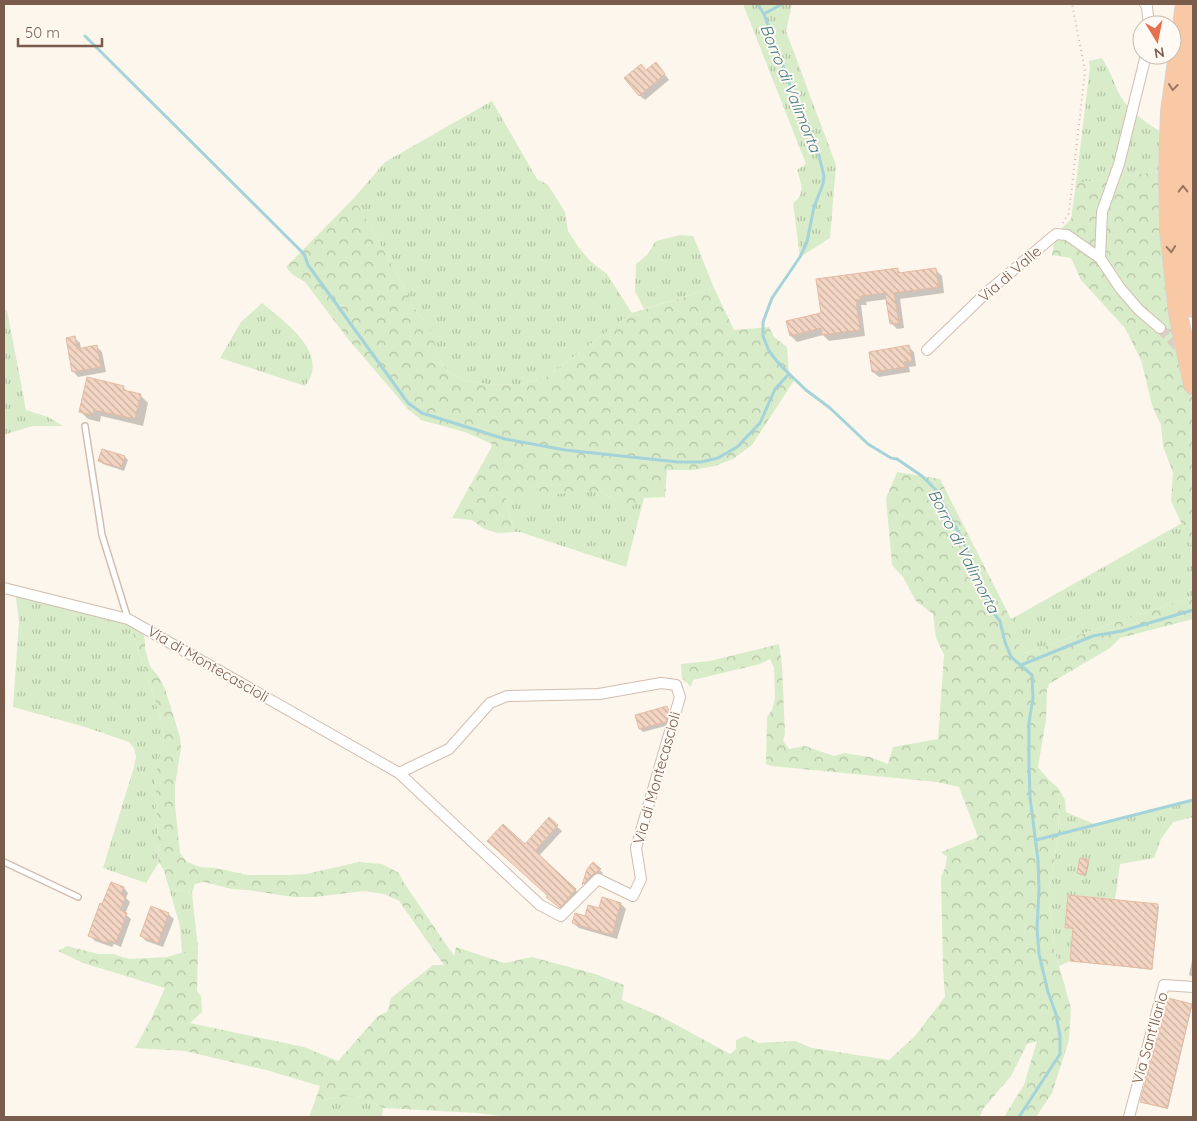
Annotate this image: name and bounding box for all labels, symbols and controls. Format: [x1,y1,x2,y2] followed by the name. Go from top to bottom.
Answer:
[18,15,101,47] scale bar
[1132,15,1182,65] north arrow
[756,21,826,156] water label: Borro di Valimorta
[25,23,60,42] text: 50 m
[1153,43,1166,63] text: N
[1168,83,1179,91] one-way arrow
[1178,185,1188,193] one-way arrow
[974,241,1045,306] street label: Via di Valle
[1165,245,1176,253] one-way arrow
[924,486,1004,617] water label: Borro di Valimorta
[144,621,272,706] street label: Via di Montecascioli
[629,709,685,846] street label: Via di Montecascioli
[1127,990,1172,1086] street label: Via Sant'Ilario

